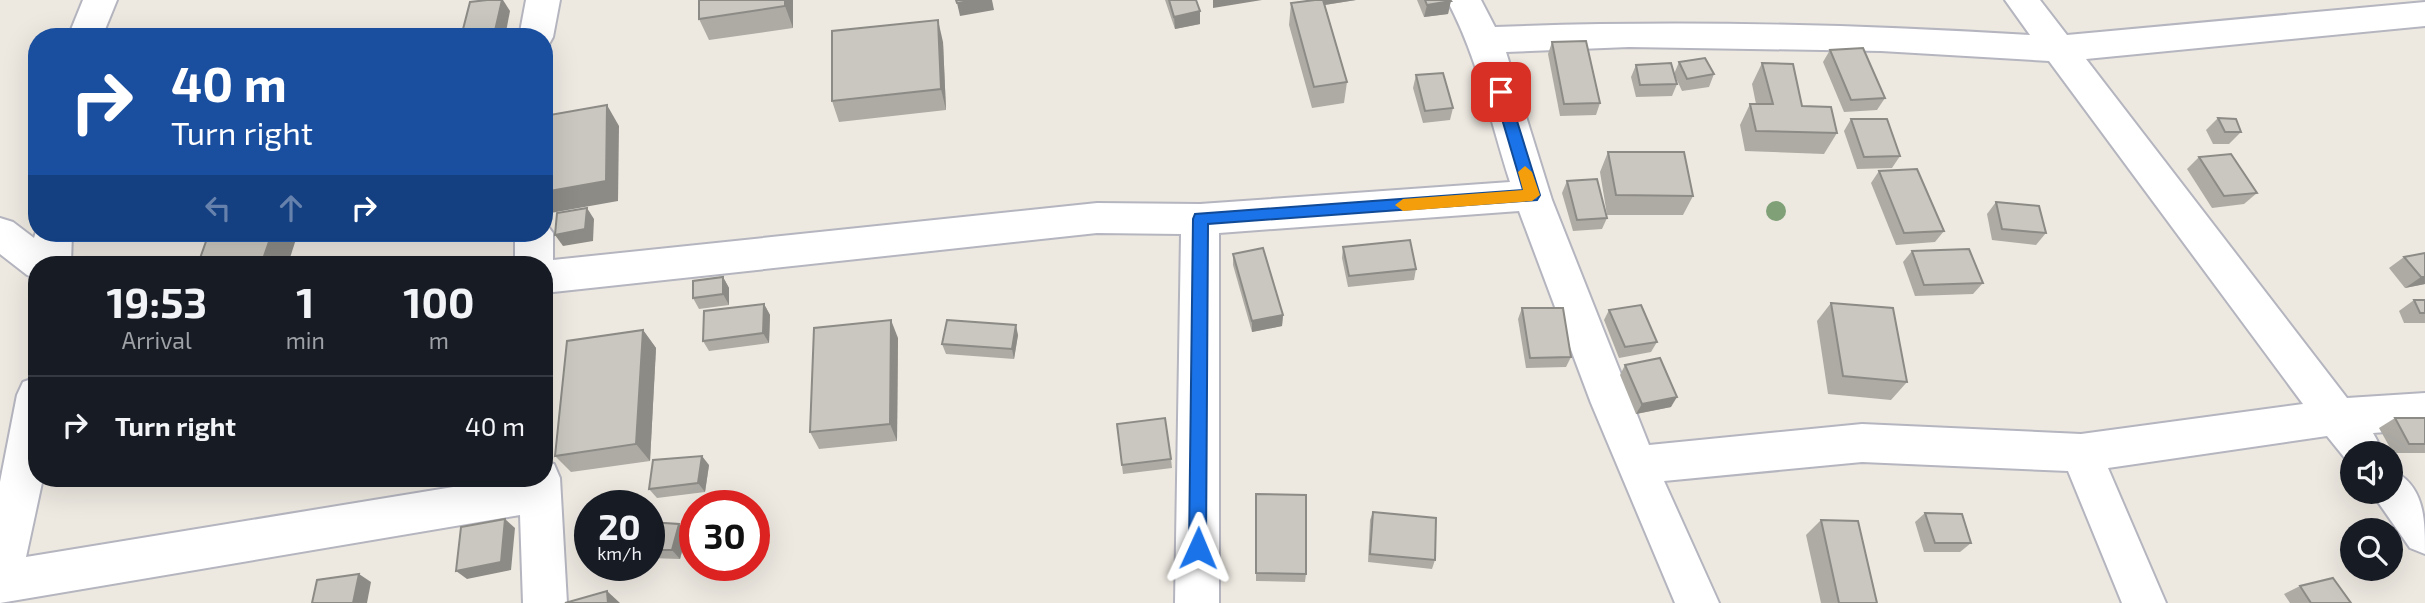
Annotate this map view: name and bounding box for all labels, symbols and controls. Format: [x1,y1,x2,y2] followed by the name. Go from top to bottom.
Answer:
[171,53,287,112] text: 40 m
[56,56,147,147] icon: right
[1471,62,1531,122] pin
[1482,73,1520,111] icon: arrive
[171,113,313,151] text: Turn right
[199,189,237,227] icon: left
[272,189,310,227] icon: ahead
[345,189,383,227] icon: right
[106,276,207,326] text: 19:53
[296,276,314,326] text: 1
[403,276,475,326] text: 100
[122,326,192,354] text: Arrival
[286,326,325,354] text: min
[429,326,449,354] text: m
[56,406,94,444] icon: right
[115,410,236,441] text: Turn right
[465,410,525,441] text: 40 m
[2340,441,2403,581] map controls
[2340,441,2403,504] button: sound
[679,490,770,581] speed limit sign: 30
[598,505,641,547] text: 20
[1161,511,1235,585] position arrow
[2340,518,2403,581] button: search
[597,542,642,564] text: km/h

